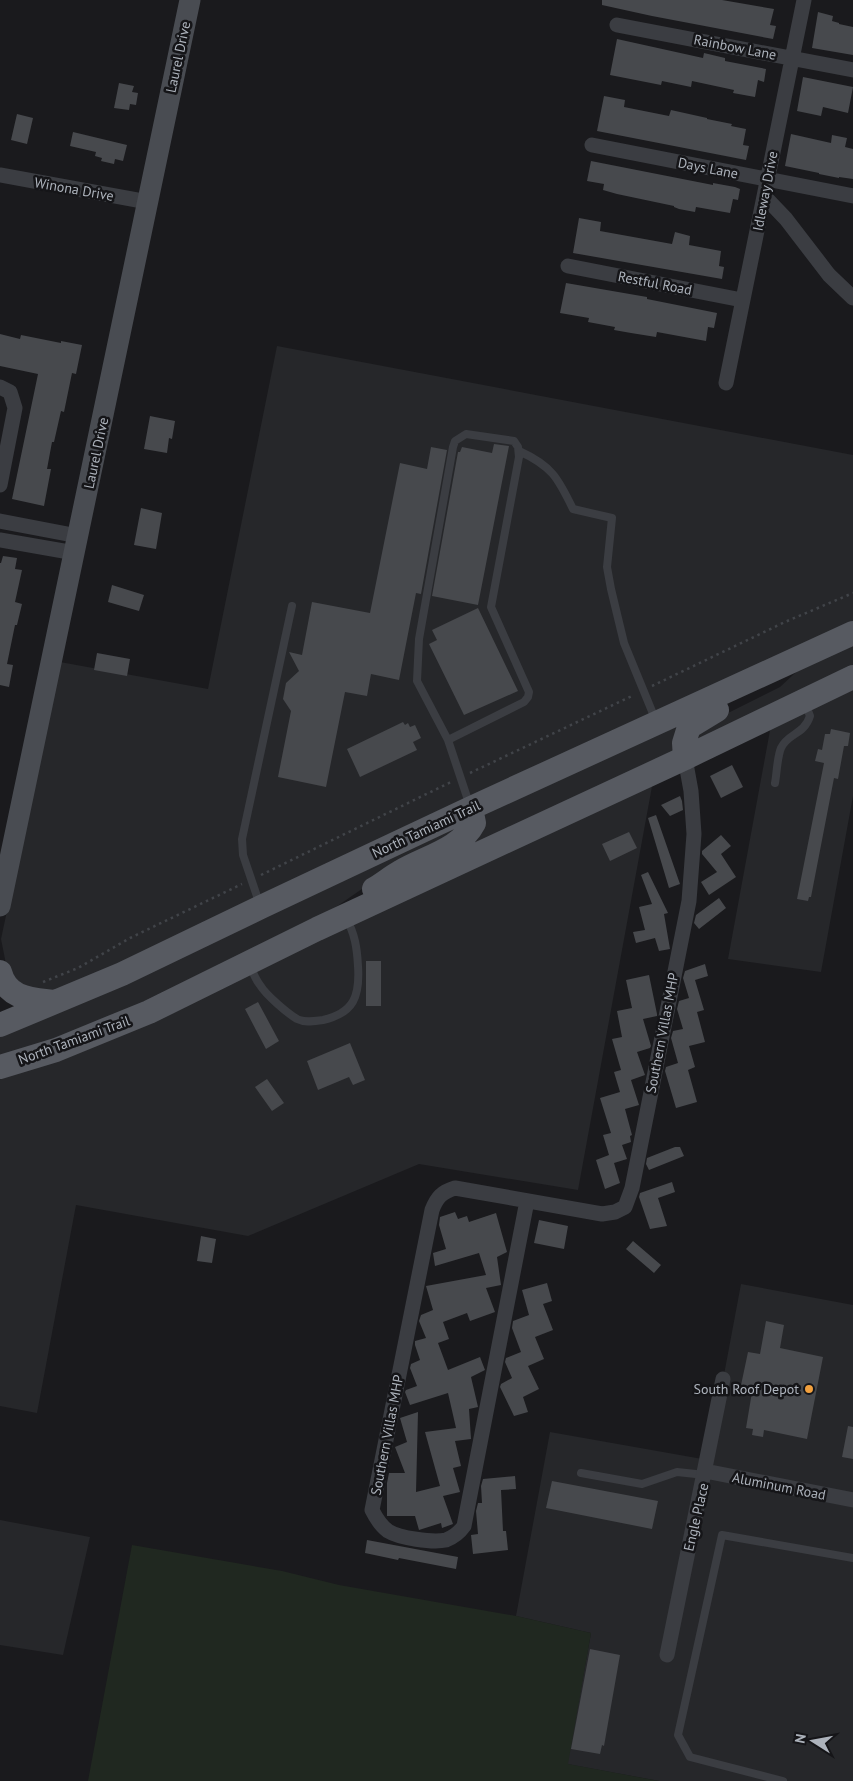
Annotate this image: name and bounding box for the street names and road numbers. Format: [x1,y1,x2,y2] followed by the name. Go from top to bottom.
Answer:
[162,20,194,94] street label: Laurel Drive
[692,30,778,64] street label: Rainbow Lane
[748,150,782,232] street label: Idleway Drive
[676,153,740,183] street label: Days Lane
[33,173,115,205] street label: Winona Drive
[617,267,693,299] street label: Restful Road
[80,416,112,490] street label: Laurel Drive
[369,796,483,862] street label: North Tamiami Trail
[641,971,683,1095] street label: Southern Villas MHP
[16,1011,132,1069] street label: North Tamiami Trail
[366,1373,408,1497] street label: Southern Villas MHP
[731,1468,827,1504] street label: Aluminum Road
[679,1481,713,1553] street label: Engle Place

